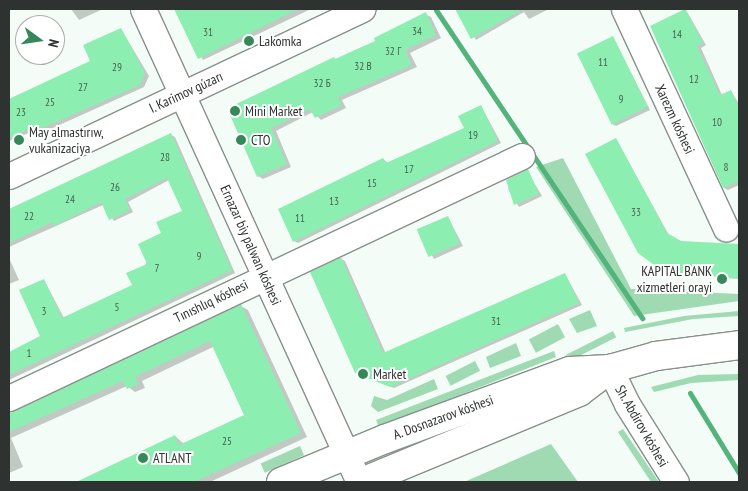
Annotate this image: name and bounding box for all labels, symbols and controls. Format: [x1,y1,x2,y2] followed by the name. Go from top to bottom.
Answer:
[15,15,65,65] north arrow
[412,24,422,38] house number: 34
[203,25,213,39] house number: 31
[672,27,682,41] house number: 14
[259,33,302,49] place label: Lakomka
[243,35,255,47] marker: Lakomka
[44,38,63,49] text: N
[385,44,401,58] house number: 32 Г
[598,55,608,69] house number: 11
[354,59,372,73] house number: 32 В
[112,60,122,74] house number: 29
[146,67,226,117] street label: I. Karimov gúzarı
[689,72,699,86] house number: 12
[313,76,331,90] house number: 32 Б
[78,80,88,94] house number: 27
[652,82,698,156] street label: Xarezm kóshesi
[619,92,623,106] house number: 9
[45,95,55,109] house number: 25
[245,103,302,119] place label: Mini Market
[16,105,26,119] house number: 23
[229,105,241,117] marker: Mini Market
[712,115,722,129] house number: 10
[29,124,104,156] place label: May almastırıw, vukanizaciya
[468,128,478,142] house number: 19
[251,132,270,148] place label: СТО
[13,134,25,146] marker: May almastırıw, vukanizaciya
[235,134,247,146] marker: СТО
[160,150,170,164] house number: 28
[724,160,728,174] house number: 8
[404,162,414,176] house number: 17
[367,176,377,190] house number: 15
[110,180,120,194] house number: 26
[217,182,285,308] street label: Ernazar biy palwan kóshesi
[65,192,75,206] house number: 24
[329,194,339,208] house number: 13
[631,205,641,219] house number: 33
[24,209,34,223] house number: 22
[295,211,305,225] house number: 11
[197,249,201,263] house number: 9
[155,261,159,275] house number: 7
[637,263,712,296] place label: KAPITAL BANK xizmetleri orayi
[716,273,728,285] marker: KAPITAL BANK xizmetleri orayi
[171,276,251,326] street label: Tınıshlıq kóshesi
[115,300,119,314] house number: 5
[42,304,46,318] house number: 3
[491,314,501,328] house number: 31
[27,346,31,360] house number: 1
[373,366,406,382] place label: Market
[357,368,369,380] marker: Market
[611,381,673,471] street label: Sh. Abdirov kóshesi
[390,391,496,443] street label: A. Dosnazarov kóshesi
[222,434,232,448] house number: 25
[153,450,191,466] place label: ATLANT
[137,452,149,464] marker: ATLANT

